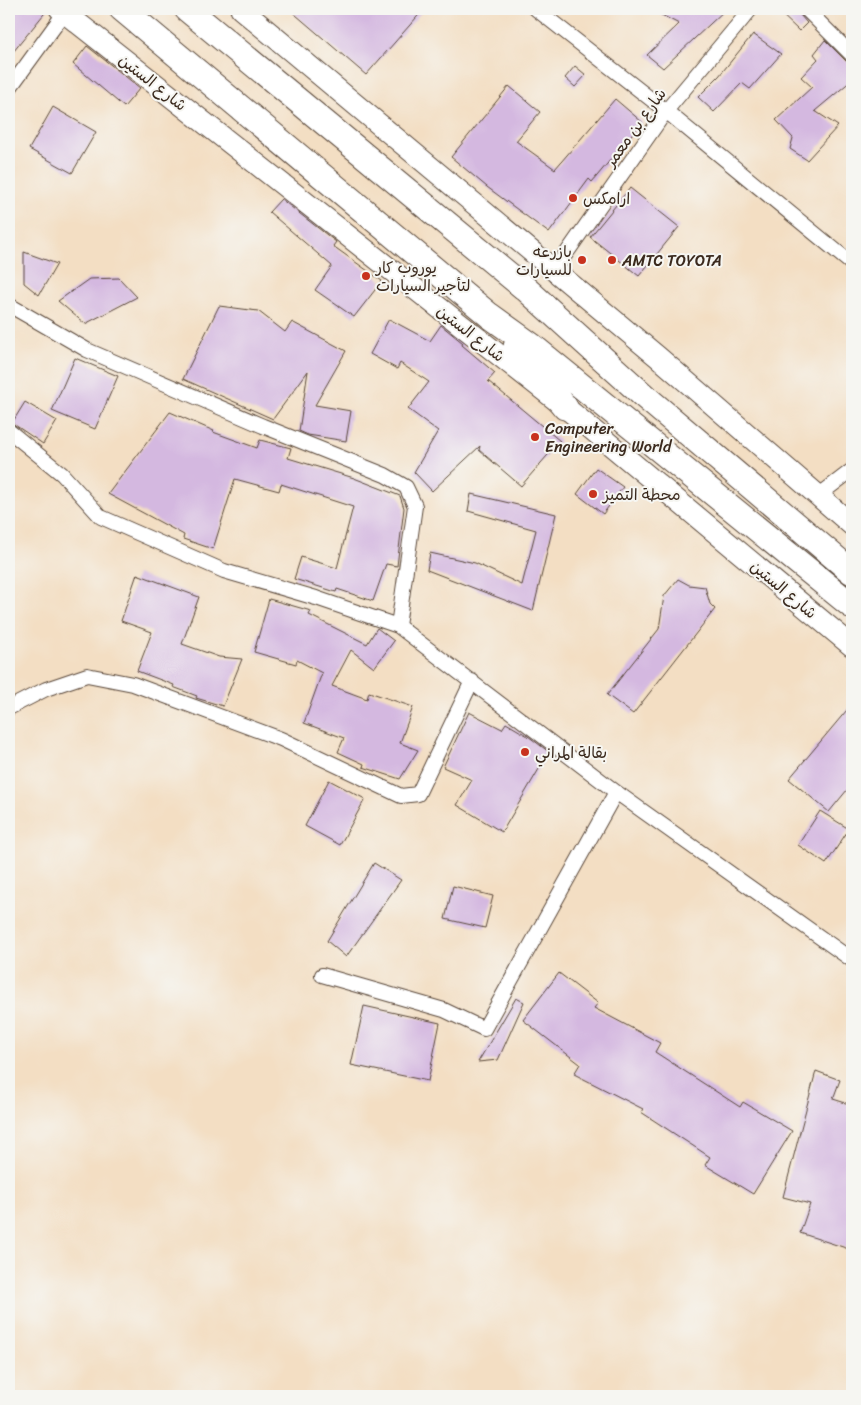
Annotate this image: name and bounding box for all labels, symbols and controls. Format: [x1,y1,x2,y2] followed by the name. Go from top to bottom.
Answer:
[112,46,193,119] street label: شارع الستين
[595,82,674,175] street label: شارع بن معمر
[583,184,630,213] place label: ارامكس
[567,192,579,204] marker: ارامكس
[516,237,572,284] place label: بازرعه للسيارات
[621,246,722,275] place label: AMTC TOYOTA
[374,253,470,300] place label: يوروب كار لتأجير السيارات
[576,254,588,266] marker: بازرعه للسيارات
[606,254,618,266] marker: AMTC TOYOTA
[360,270,372,282] marker: يوروب كار لتأجير السيارات
[430,297,511,370] street label: شارع الستين
[545,414,673,461] place label: Computer Engineering World
[529,431,541,443] marker: Computer Engineering World
[601,480,681,509] place label: محطة التميز
[587,488,599,500] marker: محطة التميز
[743,552,824,626] street label: شارع الستين
[535,738,607,767] place label: بقالة المراني
[519,746,531,758] marker: بقالة المراني

